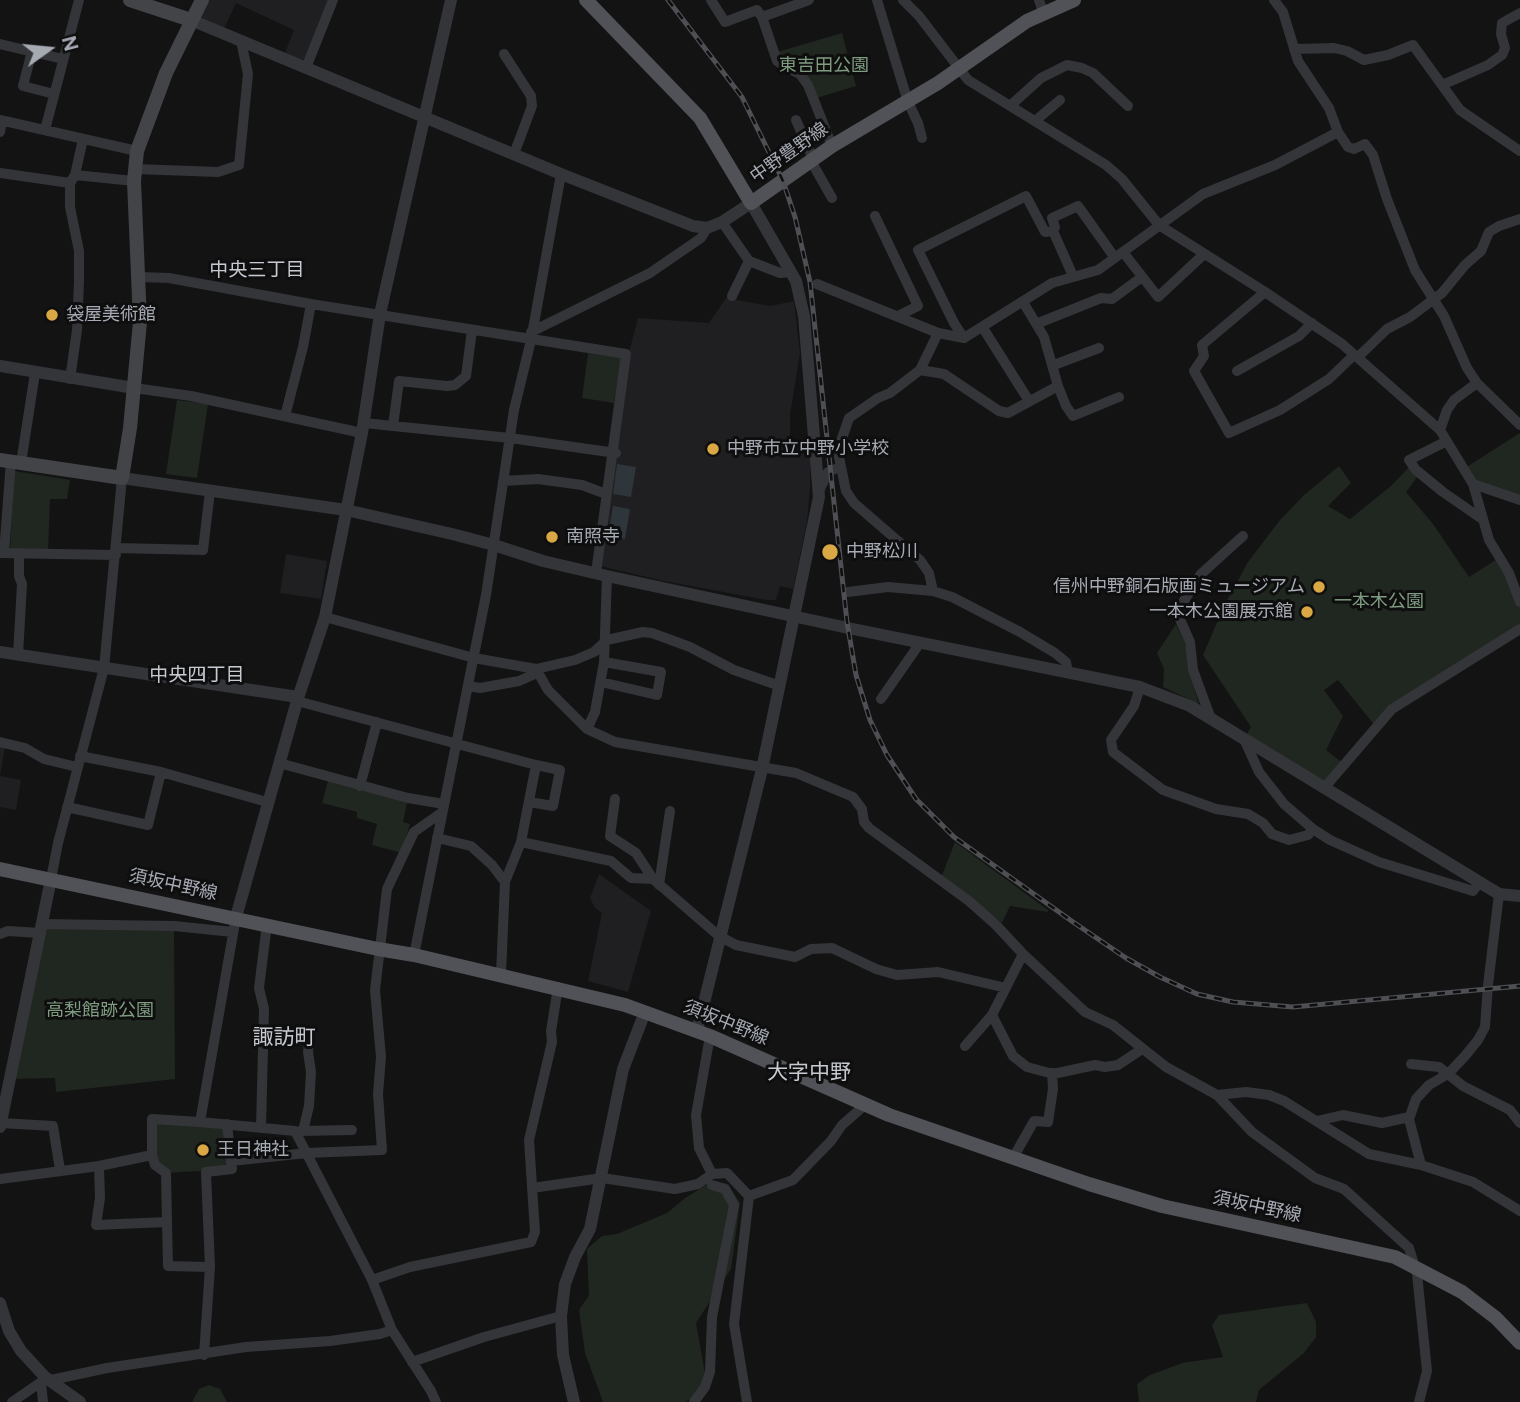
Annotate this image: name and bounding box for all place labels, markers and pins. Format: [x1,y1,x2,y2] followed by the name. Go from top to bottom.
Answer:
[66,304,156,326] place label: 袋屋美術館
[44,307,60,323] marker: 袋屋美術館
[727,438,889,460] place label: 中野市立中野小学校
[705,441,721,457] marker: 中野市立中野小学校
[566,526,620,548] place label: 南照寺
[544,529,560,545] marker: 南照寺
[846,541,918,563] place label: 中野松川
[820,542,840,562] marker: 中野松川
[1053,576,1305,598] place label: 信州中野銅石版画ミュージアム
[1311,579,1327,595] marker: 信州中野銅石版画ミュージアム
[1149,601,1293,623] place label: 一本木公園展示館
[1299,604,1315,620] marker: 一本木公園展示館
[217,1139,289,1161] place label: 王日神社
[195,1142,211,1158] marker: 王日神社

